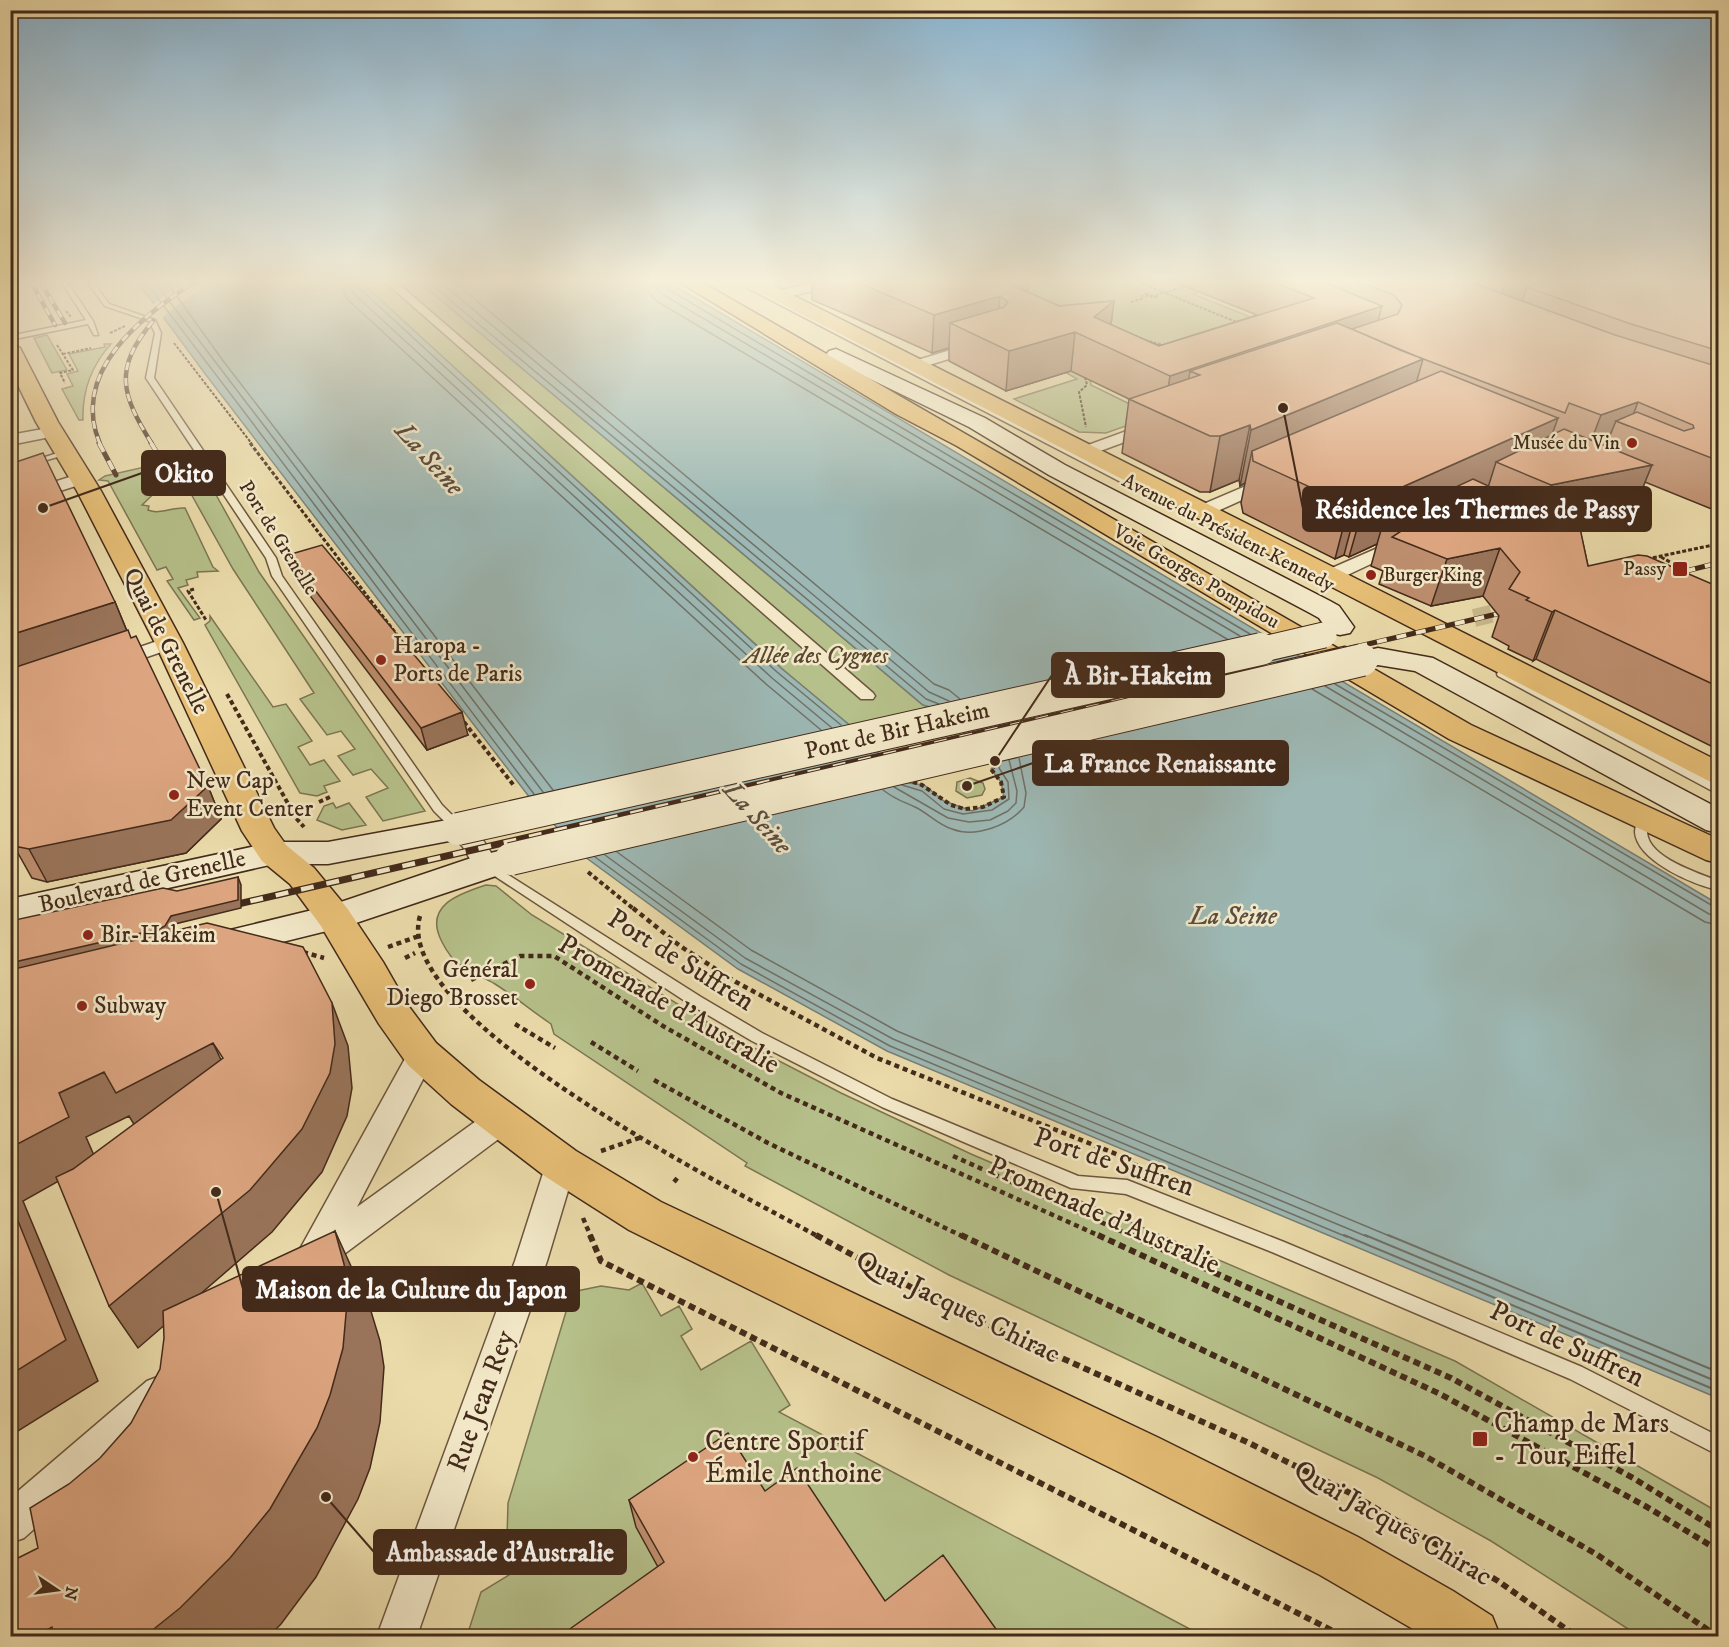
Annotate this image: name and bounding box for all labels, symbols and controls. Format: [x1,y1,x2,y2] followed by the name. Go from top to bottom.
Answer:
[386,414,471,503] water label: La Seine
[1513,431,1621,456] place label: Musée du Vin
[1625,436,1639,450] marker: Musée du Vin
[142,451,225,495] callout: Okito
[155,458,214,491] text: Okito
[1118,469,1339,598] street label: Avenue du Président Kennedy
[233,476,323,600] street label: Port de Grenelle
[1303,487,1651,531] callout: Résidence les Thermes de Passy
[1315,494,1640,527] text: Résidence les Thermes de Passy
[1107,519,1284,635] street label: Voie Georges Pompidou
[1623,557,1666,582] place label: Passy
[1671,560,1689,578] marker: Passy
[116,563,216,719] street label: Quai de Grenelle
[1383,563,1482,588] place label: Burger King
[1364,568,1378,582] marker: Burger King
[393,631,522,689] place label: Haropa - Ports de Paris
[741,641,889,671] park label: Allée des Cygnes
[374,653,388,667] marker: Haropa - Ports de Paris
[1052,653,1224,697] callout: À Bir-Hakeim
[1063,659,1212,693] text: À Bir-Hakeim
[802,695,992,767] street label: Pont de Bir Hakeim
[1033,741,1288,785] callout: La France Renaissante
[1044,748,1276,781] text: La France Renaissante
[186,766,313,824] place label: New Cap Event Center
[714,773,799,862] water label: La Seine
[167,788,181,802] marker: New Cap Event Center
[36,844,249,920] street label: Boulevard de Grenelle
[1187,900,1278,933] water label: La Seine
[601,901,761,1019] street label: Port de Suffren
[100,920,216,950] place label: Bir-Hakeim
[552,926,786,1082] street label: Promenade d'Australie
[81,928,95,942] marker: Bir-Hakeim
[386,955,519,1013] place label: Général Diego Brosset
[523,977,537,991] marker: Général Diego Brosset
[94,991,167,1021] place label: Subway
[75,999,89,1013] marker: Subway
[1029,1120,1199,1205] street label: Port de Suffren
[983,1148,1225,1282] street label: Promenade d'Australie
[850,1242,1066,1372] street label: Quai Jacques Chirac
[243,1267,579,1311] callout: Maison de la Culture du Japon
[255,1274,567,1307] text: Maison de la Culture du Japon
[1484,1293,1650,1395] street label: Port de Suffren
[439,1325,523,1476] street label: Rue Jean Rey
[1494,1406,1669,1473] place label: Champ de Mars - Tour Eiffel
[705,1424,882,1491] place label: Centre Sportif Émile Anthoine
[1471,1430,1489,1448] marker: Champ de Mars - Tour Eiffel
[686,1450,700,1464] marker: Centre Sportif Émile Anthoine
[1288,1452,1498,1594] street label: Quai Jacques Chirac
[374,1530,626,1574] callout: Ambassade d'Australie
[385,1537,614,1570] text: Ambassade d'Australie
[27,1560,87,1620] north arrow
[59,1584,82,1602] text: N

